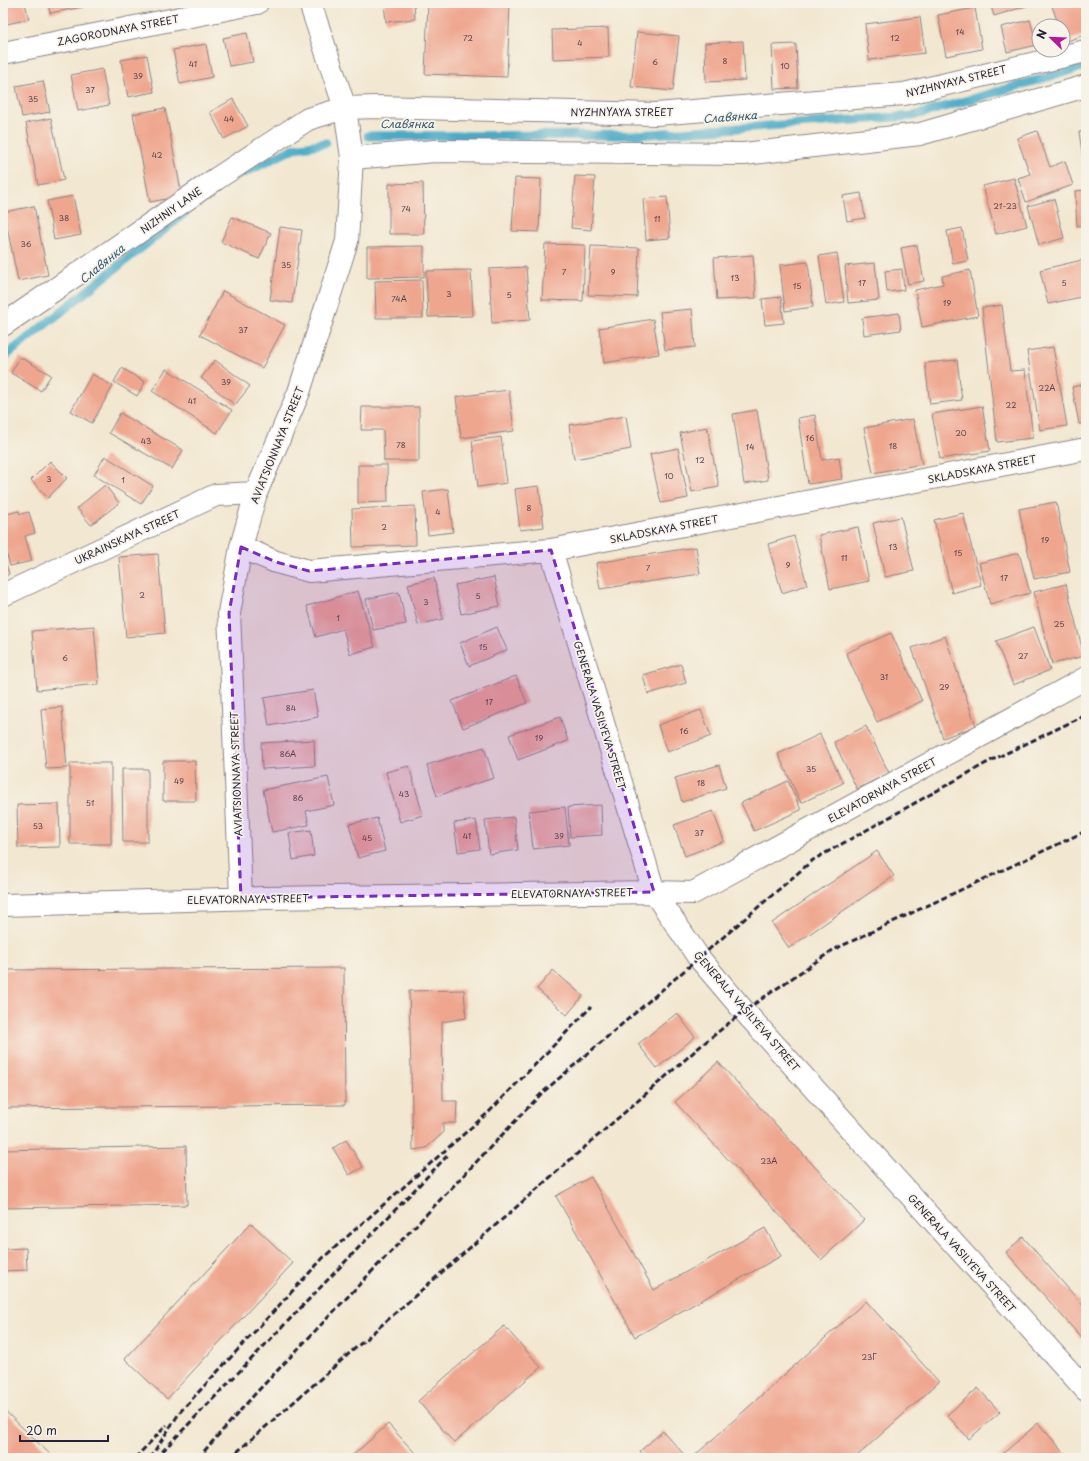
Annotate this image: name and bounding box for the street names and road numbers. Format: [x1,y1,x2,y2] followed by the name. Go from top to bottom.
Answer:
[56,10,180,49] street label: ZAGORODNAYA STREET
[904,61,1008,100] street label: NYZHNYAYA STREET
[571,104,674,119] street label: NYZHNYAYA STREET
[137,183,205,236] street label: NIZHNIY LANE
[246,384,307,506] street label: AVIATSIONNAYA STREET
[927,451,1037,486] street label: SKLADSKAYA STREET
[72,505,182,568] street label: UKRAINSKAYA STREET
[609,511,719,546] street label: SKLADSKAYA STREET
[571,639,630,791] street label: GENERALA VASILYEVA STREET
[226,711,245,837] street label: AVIATSIONNAYA STREET
[825,753,939,826] street label: ELEVATORNAYA STREET
[511,884,633,901] street label: ELEVATORNAYA STREET
[187,890,309,907] street label: ELEVATORNAYA STREET
[691,947,804,1074] street label: GENERALA VASILYEVA STREET
[905,1190,1020,1315] street label: GENERALA VASILYEVA STREET

